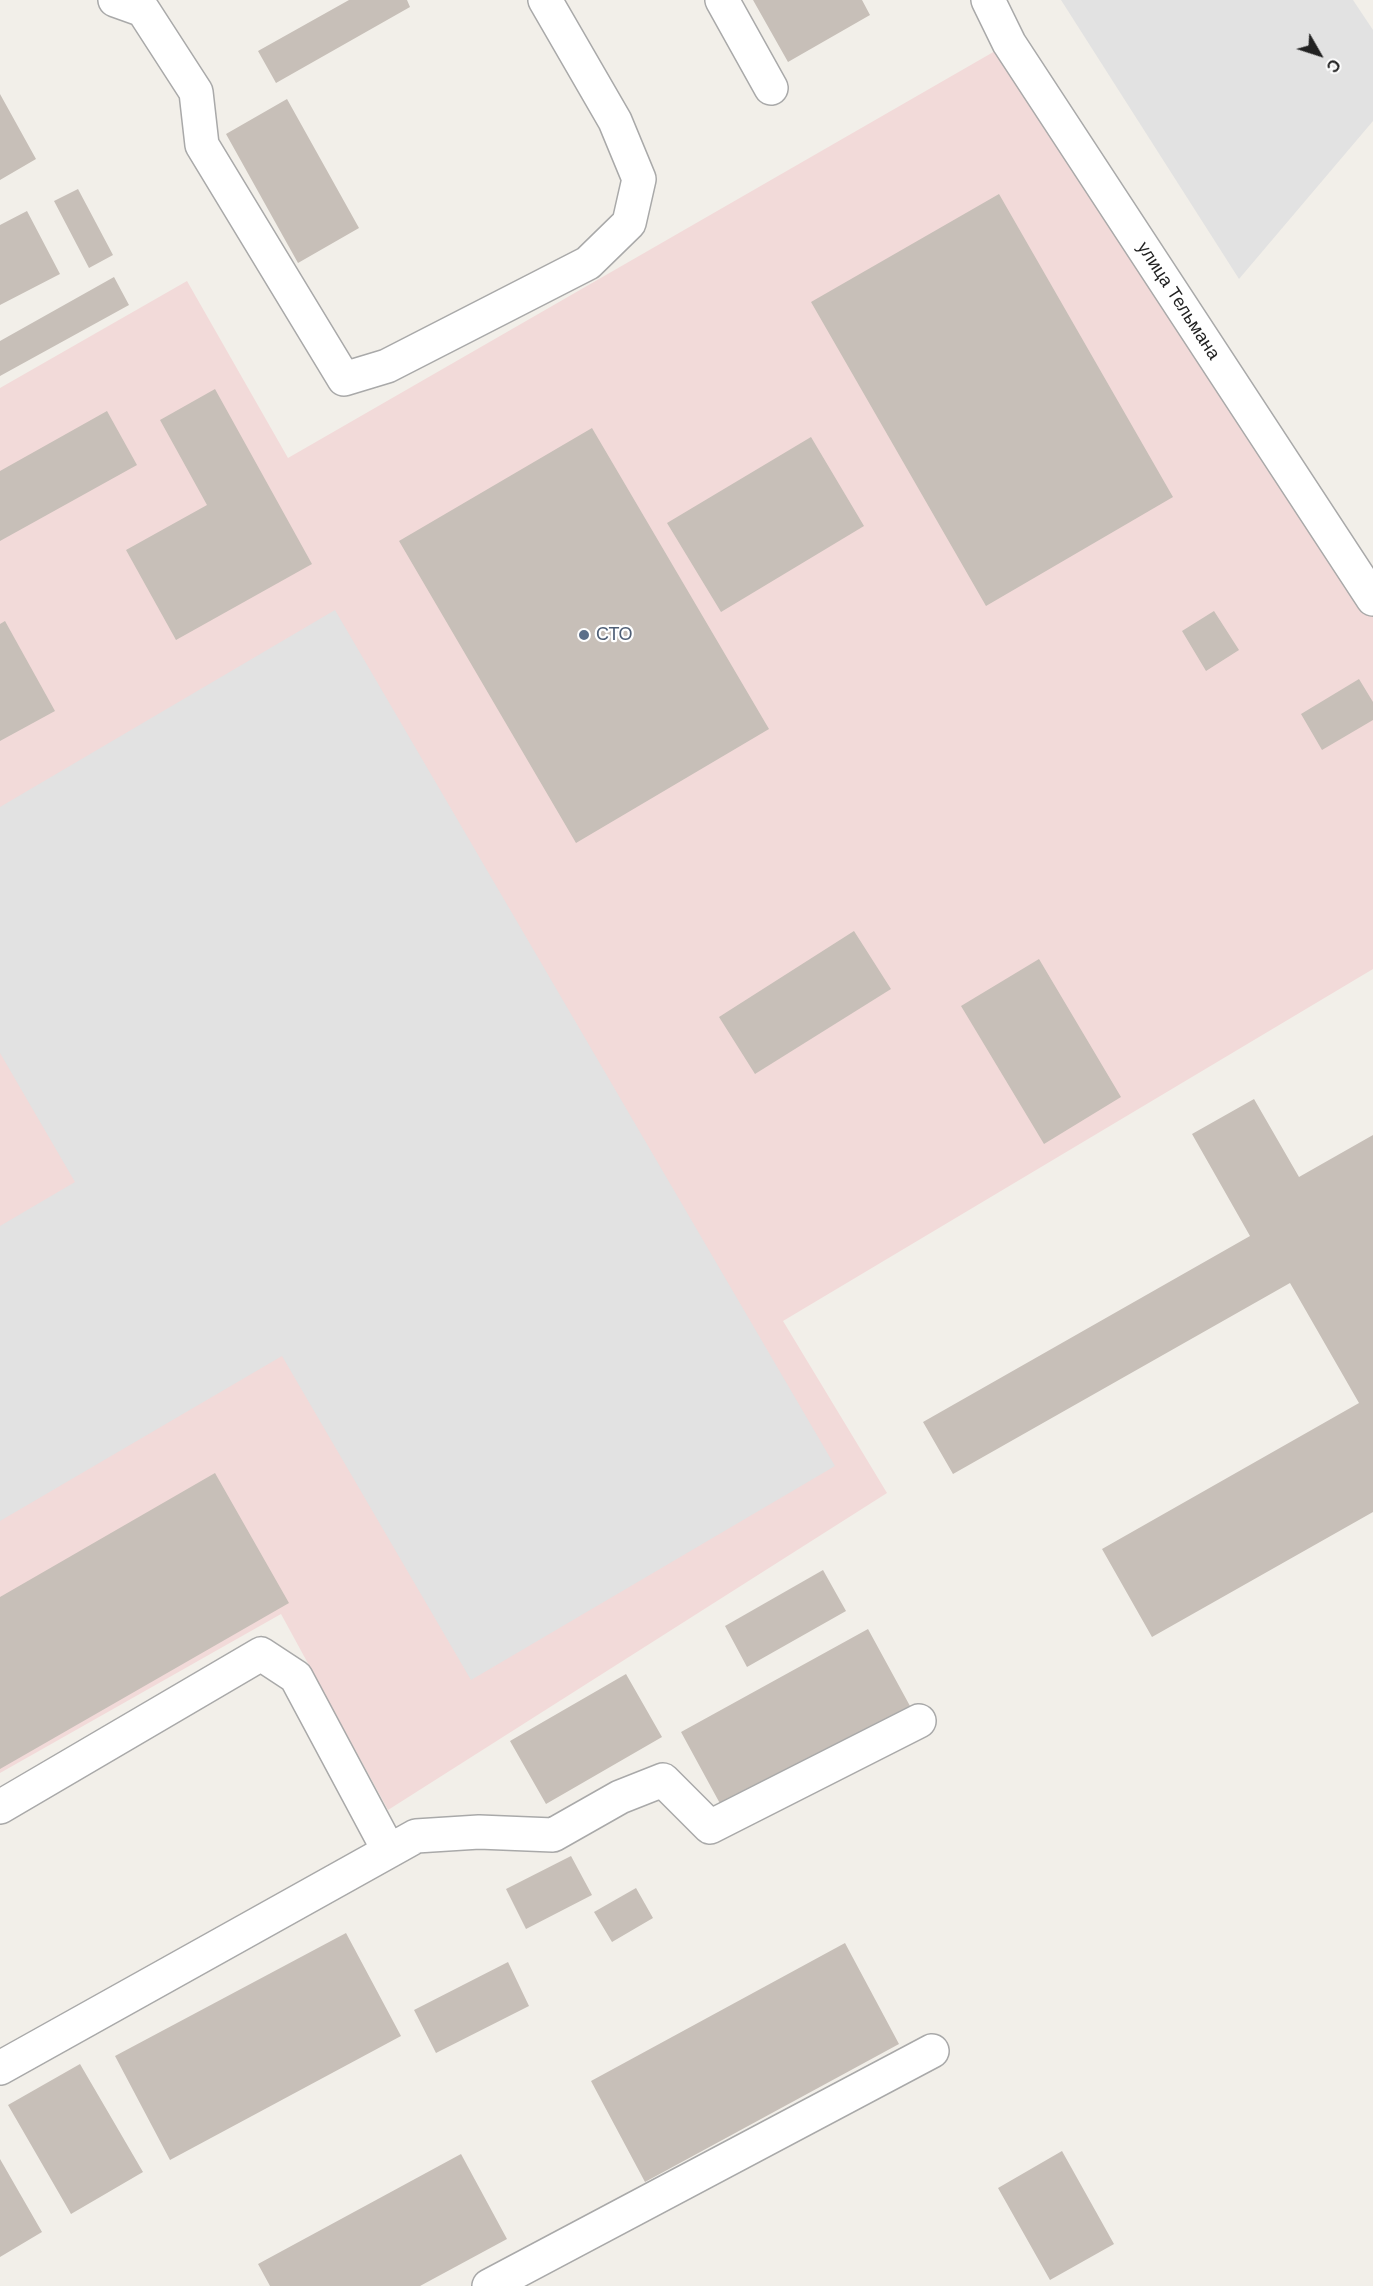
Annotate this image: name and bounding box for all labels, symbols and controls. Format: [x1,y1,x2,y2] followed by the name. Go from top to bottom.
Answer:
[1289,24,1349,84] north arrow
[1323,56,1344,75] text: С
[1132,238,1224,364] street label: улица Тельмана
[596,624,633,646] place label: СТО
[577,628,591,642] marker: СТО

